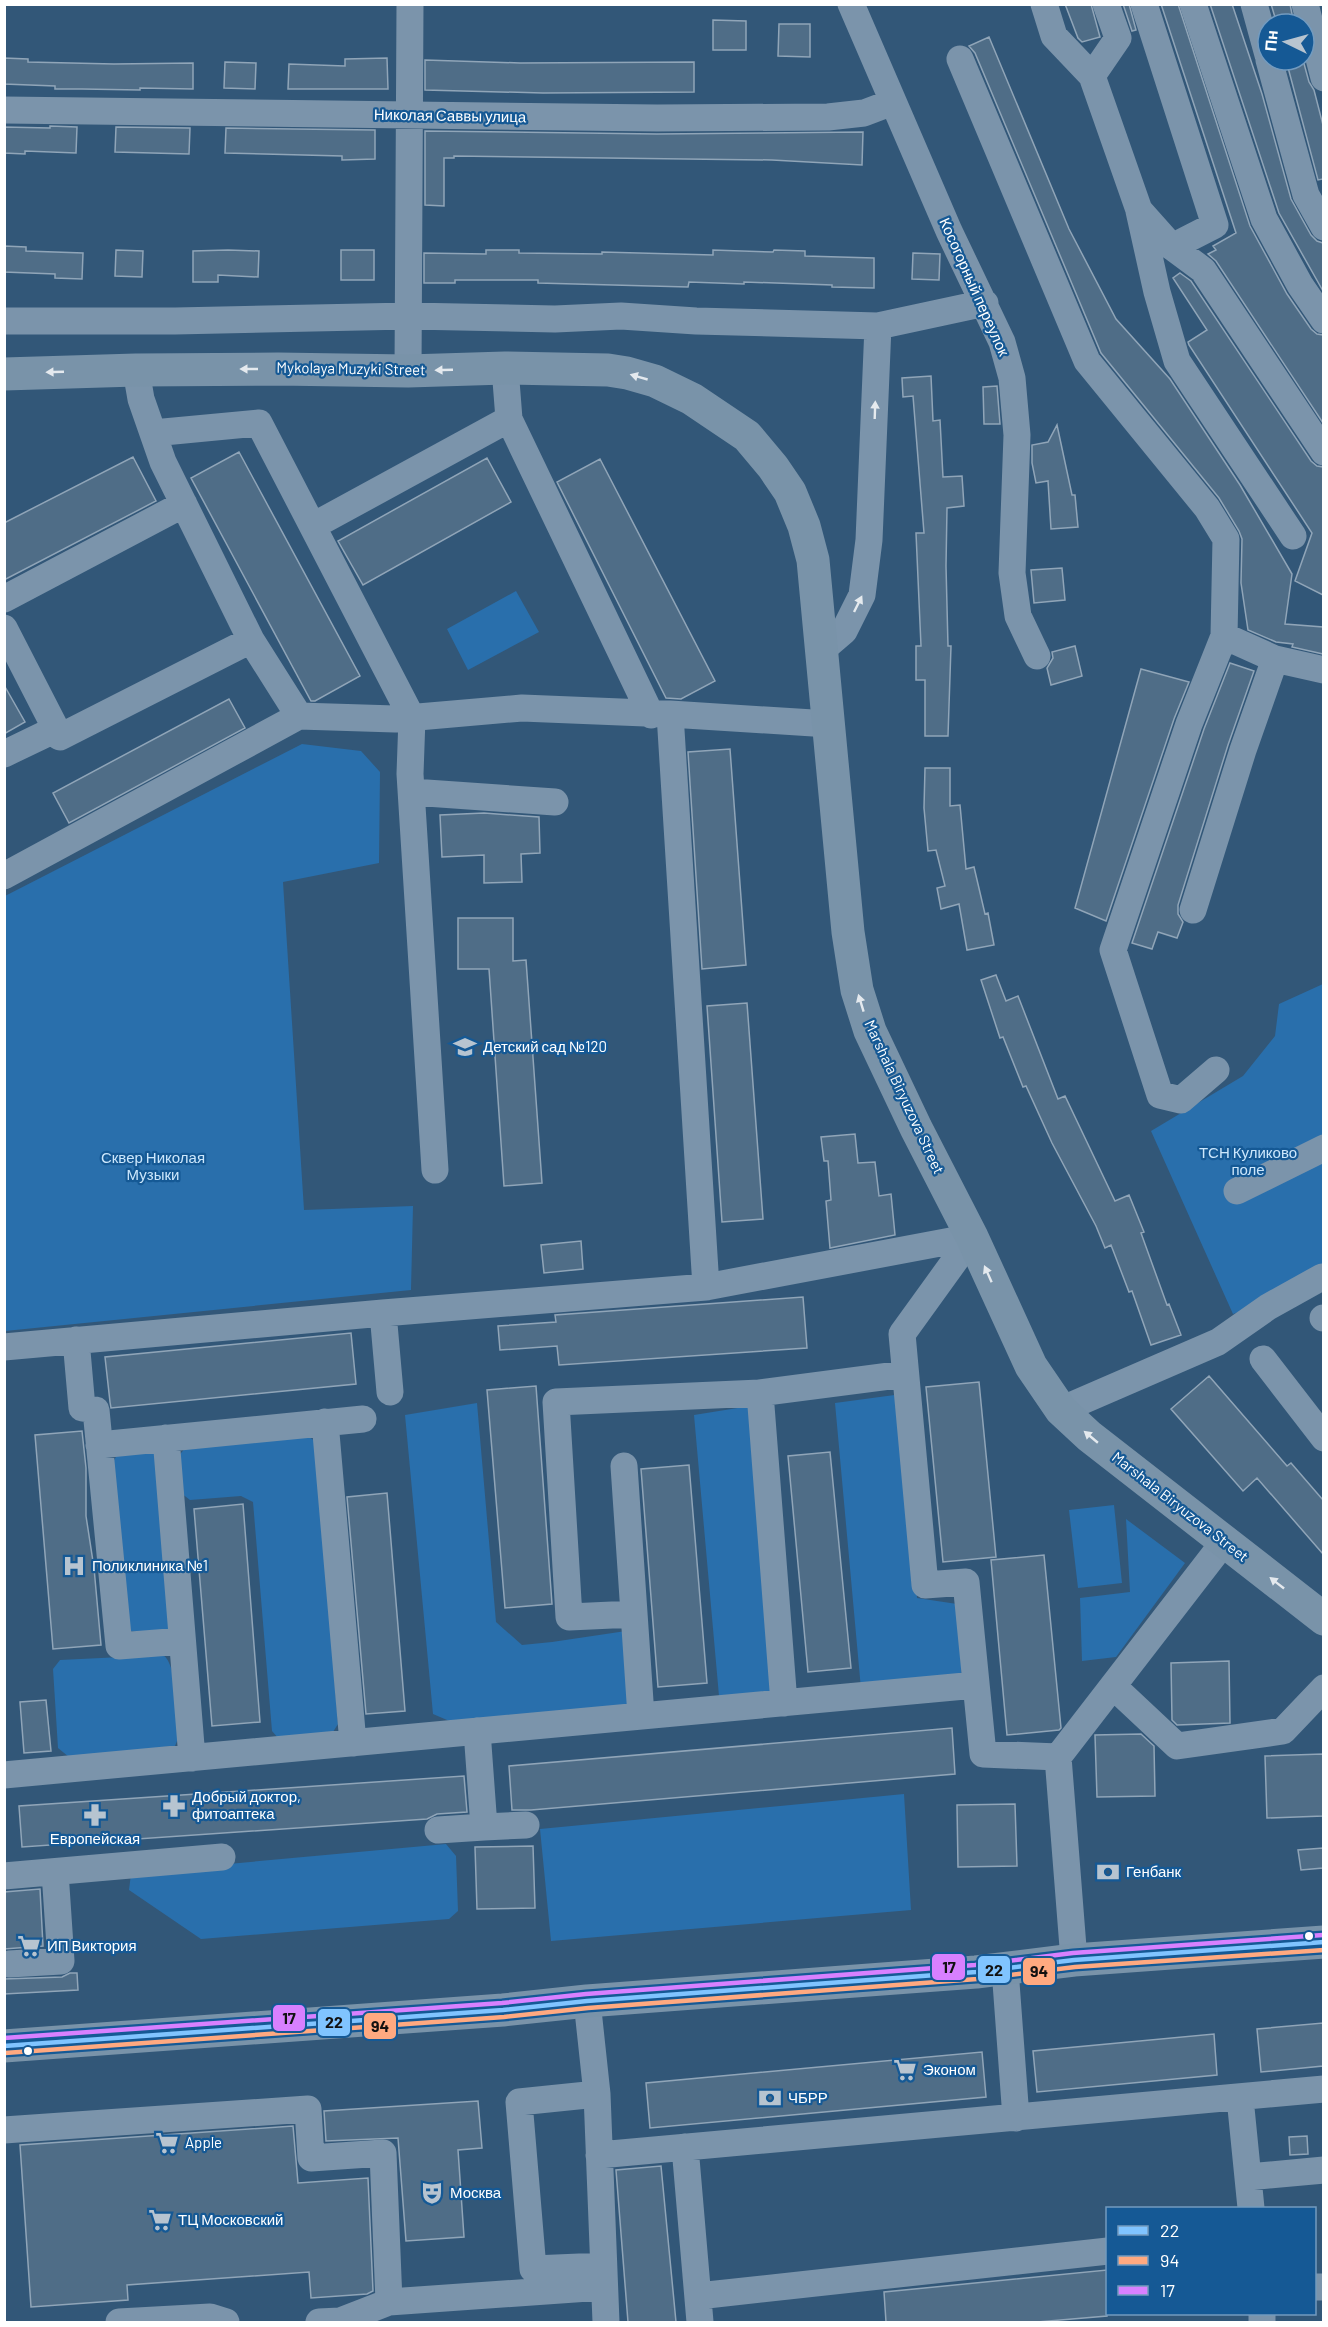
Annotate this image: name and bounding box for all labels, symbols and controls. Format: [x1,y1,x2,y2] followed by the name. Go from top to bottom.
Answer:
[1256,12,1316,72] north arrow
[1260,29,1281,52] text: Пн
[374,105,527,125] street label: Николая Саввы улица
[936,215,1014,359] street label: Косогорный переулок
[276,358,426,378] street label: Mykolaya Muzyki Street
[240,364,259,374] one-way arrow
[435,365,454,375] one-way arrow
[45,367,64,377] one-way arrow
[629,372,647,381] one-way arrow
[870,401,879,420] one-way arrow
[853,595,862,612] one-way arrow
[856,993,865,1011] one-way arrow
[861,1017,949,1177] street label: Marshala Biryuzova Street
[452,1034,478,1060] school or university icon: Детский сад №120
[483,1037,607,1055] place label: Детский сад №120
[1199,1143,1297,1178] park label: ТСН Куликово поле
[101,1148,205,1183] park label: Сквер Николая Музыки
[984,1265,993,1282] one-way arrow
[1083,1430,1099,1443] one-way arrow
[1109,1447,1252,1565] street label: Marshala Biryuzova Street
[61,1553,87,1579] hospital icon: Поликлиника №1
[92,1556,208,1574] place label: Поликлиника №1
[1270,1577,1286,1589] one-way arrow
[192,1787,301,1822] place label: Добрый доктор, фитоаптека
[161,1793,187,1819] pharmacy icon: Добрый доктор, фитоаптека
[82,1802,108,1828] pharmacy icon: Европейская
[50,1829,140,1847] place label: Европейская
[1095,1859,1121,1885] bank icon: Генбанк
[1126,1862,1182,1880] place label: Генбанк
[1303,1930,1315,1942] unlabelled marker
[16,1933,42,1959] supermarket icon: ИП Виктория
[47,1936,137,1954] place label: ИП Виктория
[931,1953,966,1981] line badge: 17
[977,1955,1011,1984] line badge: 22
[942,1957,956,1976] text: 17
[1022,1957,1056,1986] line badge: 94
[985,1960,1003,1979] text: 22
[1030,1961,1048,1980] text: 94
[272,2004,306,2032] line badge: 17
[282,2008,296,2027] text: 17
[317,2008,351,2037] line badge: 22
[325,2012,343,2031] text: 22
[363,2012,397,2040] line badge: 94
[371,2016,389,2035] text: 94
[22,2045,34,2057] unlabelled marker
[892,2057,918,2083] supermarket icon: Эконом
[923,2060,976,2078] place label: Эконом
[757,2085,783,2111] bank icon: ЧБРР
[788,2088,828,2106] place label: ЧБРР
[154,2130,180,2156] supermarket icon: Apple
[185,2133,222,2151] place label: Apple
[419,2180,445,2206] theatre icon: Москва
[450,2183,502,2201] place label: Москва
[147,2207,173,2233] supermarket icon: ТЦ Московский
[1106,2207,1316,2315] legend
[178,2210,283,2228] place label: ТЦ Московский
[1160,2219,1179,2241] text: 22
[1160,2249,1179,2271] text: 94
[1160,2279,1175,2301] text: 17

